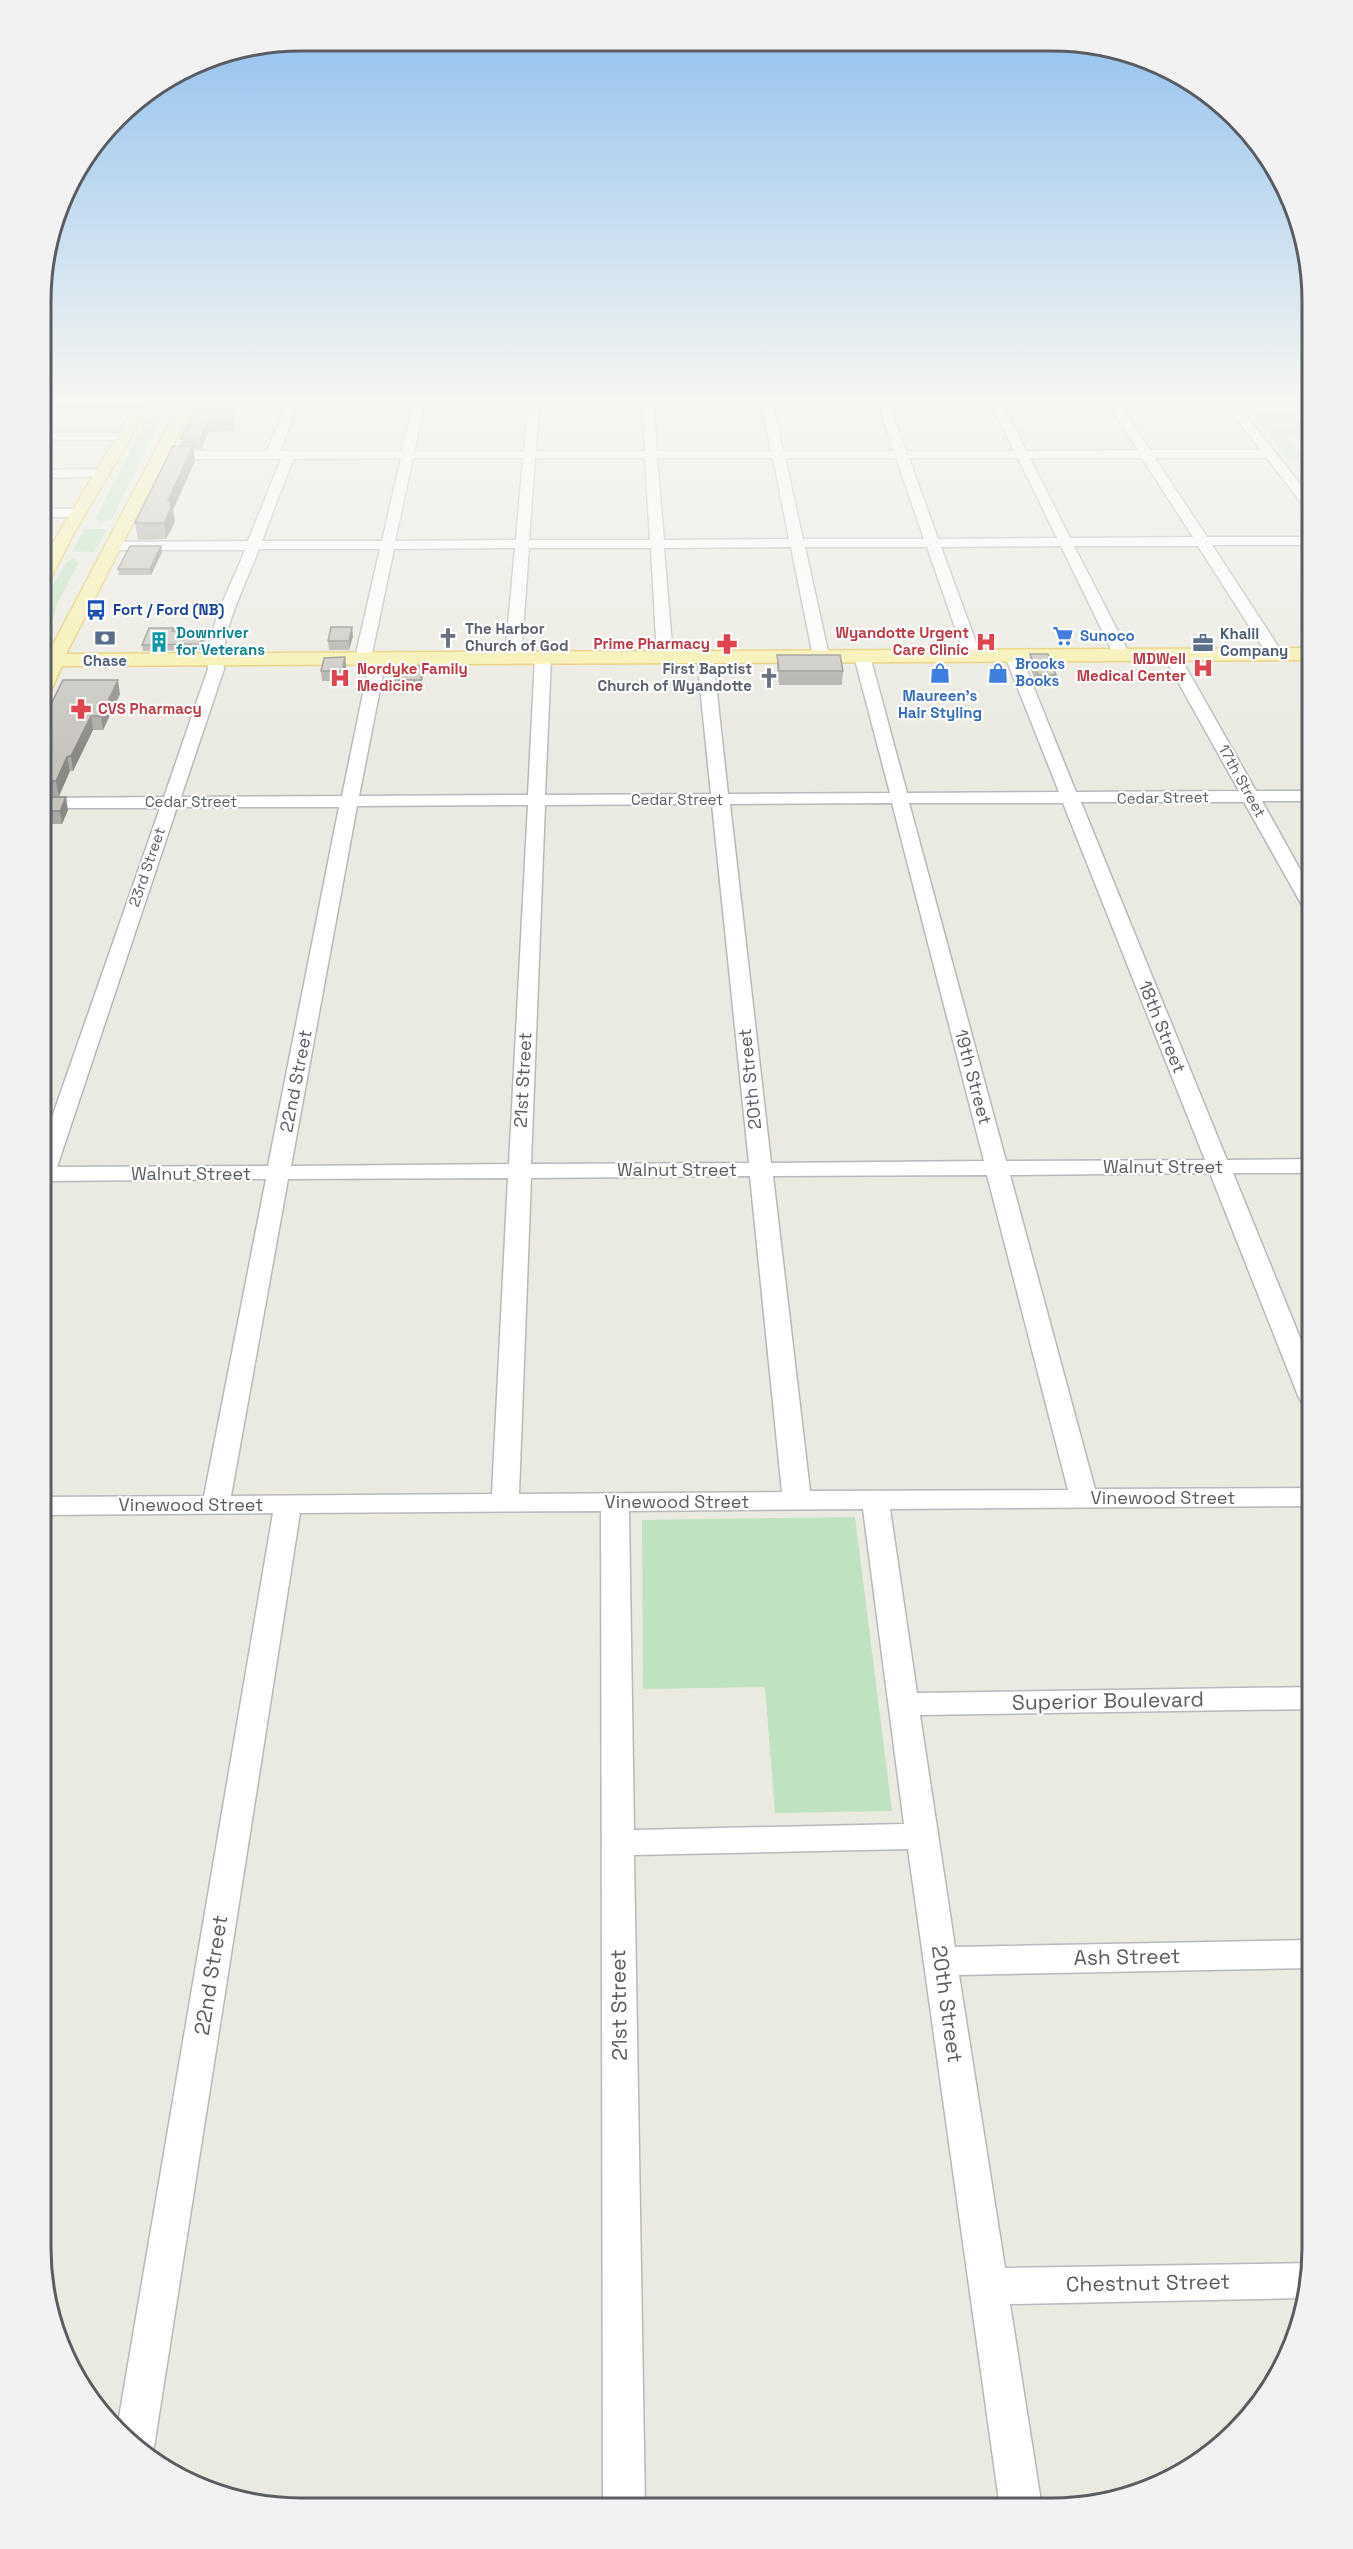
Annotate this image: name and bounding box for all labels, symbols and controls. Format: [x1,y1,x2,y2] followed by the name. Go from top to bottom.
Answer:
[84,598,108,622] bus stop icon: Fort / Ford (NB)
[113,600,224,619] place label: Fort / Ford (NB)
[465,619,569,655] place label: The Harbor Church of God
[176,623,265,659] place label: Downriver for Veterans
[836,623,969,659] place label: Wyandotte Urgent Care Clinic
[1051,624,1075,648] supermarket icon: Sunoco
[1220,624,1288,660] place label: Khalil Company
[93,626,117,650] bank icon: Chase
[436,626,460,650] church icon: The Harbor Church of God
[1080,626,1135,645] place label: Sunoco
[147,630,171,654] building icon: Downriver for Veterans
[974,630,998,654] hospital icon: Wyandotte Urgent Care Clinic
[1191,631,1215,655] office icon: Khalil Company
[715,632,739,656] pharmacy icon: Prime Pharmacy
[593,634,710,653] place label: Prime Pharmacy
[1077,649,1186,685] place label: MDWell Medical Center
[83,651,127,670] place label: Chase
[1015,654,1065,690] place label: Brooks Books
[1191,656,1215,680] hospital icon: MDWell Medical Center
[357,659,468,695] place label: Nordyke Family Medicine
[598,659,752,695] place label: First Baptist Church of Wyandotte
[928,661,952,685] shop icon: Maureen's Hair Styling
[986,661,1010,685] shop icon: Brooks Books
[328,666,352,690] hospital icon: Nordyke Family Medicine
[757,666,781,690] church icon: First Baptist Church of Wyandotte
[898,686,982,722] place label: Maureen's Hair Styling
[69,697,93,721] pharmacy icon: CVS Pharmacy
[98,699,202,718] place label: CVS Pharmacy
[1215,741,1270,821] street label: 17th Street
[1117,787,1209,808] street label: Cedar Street
[631,790,723,809] street label: Cedar Street
[145,792,237,811] street label: Cedar Street
[124,825,169,909] street label: 23rd Street
[1134,977,1191,1076] street label: 18th Street
[733,1027,766,1131] street label: 20th Street
[950,1027,997,1127] street label: 19th Street
[274,1028,317,1134] street label: 22nd Street
[509,1032,536,1128] street label: 21st Street
[1103,1155,1223,1178] street label: Walnut Street
[617,1158,737,1181] street label: Walnut Street
[131,1162,251,1185] street label: Walnut Street
[1091,1486,1235,1509] street label: Vinewood Street
[605,1490,749,1513] street label: Vinewood Street
[119,1493,263,1516] street label: Vinewood Street
[1012,1685,1204,1716] street label: Superior Boulevard
[188,1913,233,2037] street label: 22nd Street
[1073,1942,1181,1971] street label: Ash Street
[926,1944,969,2064] street label: 20th Street
[604,1949,633,2061] street label: 21st Street
[1066,2268,1230,2297] street label: Chestnut Street

